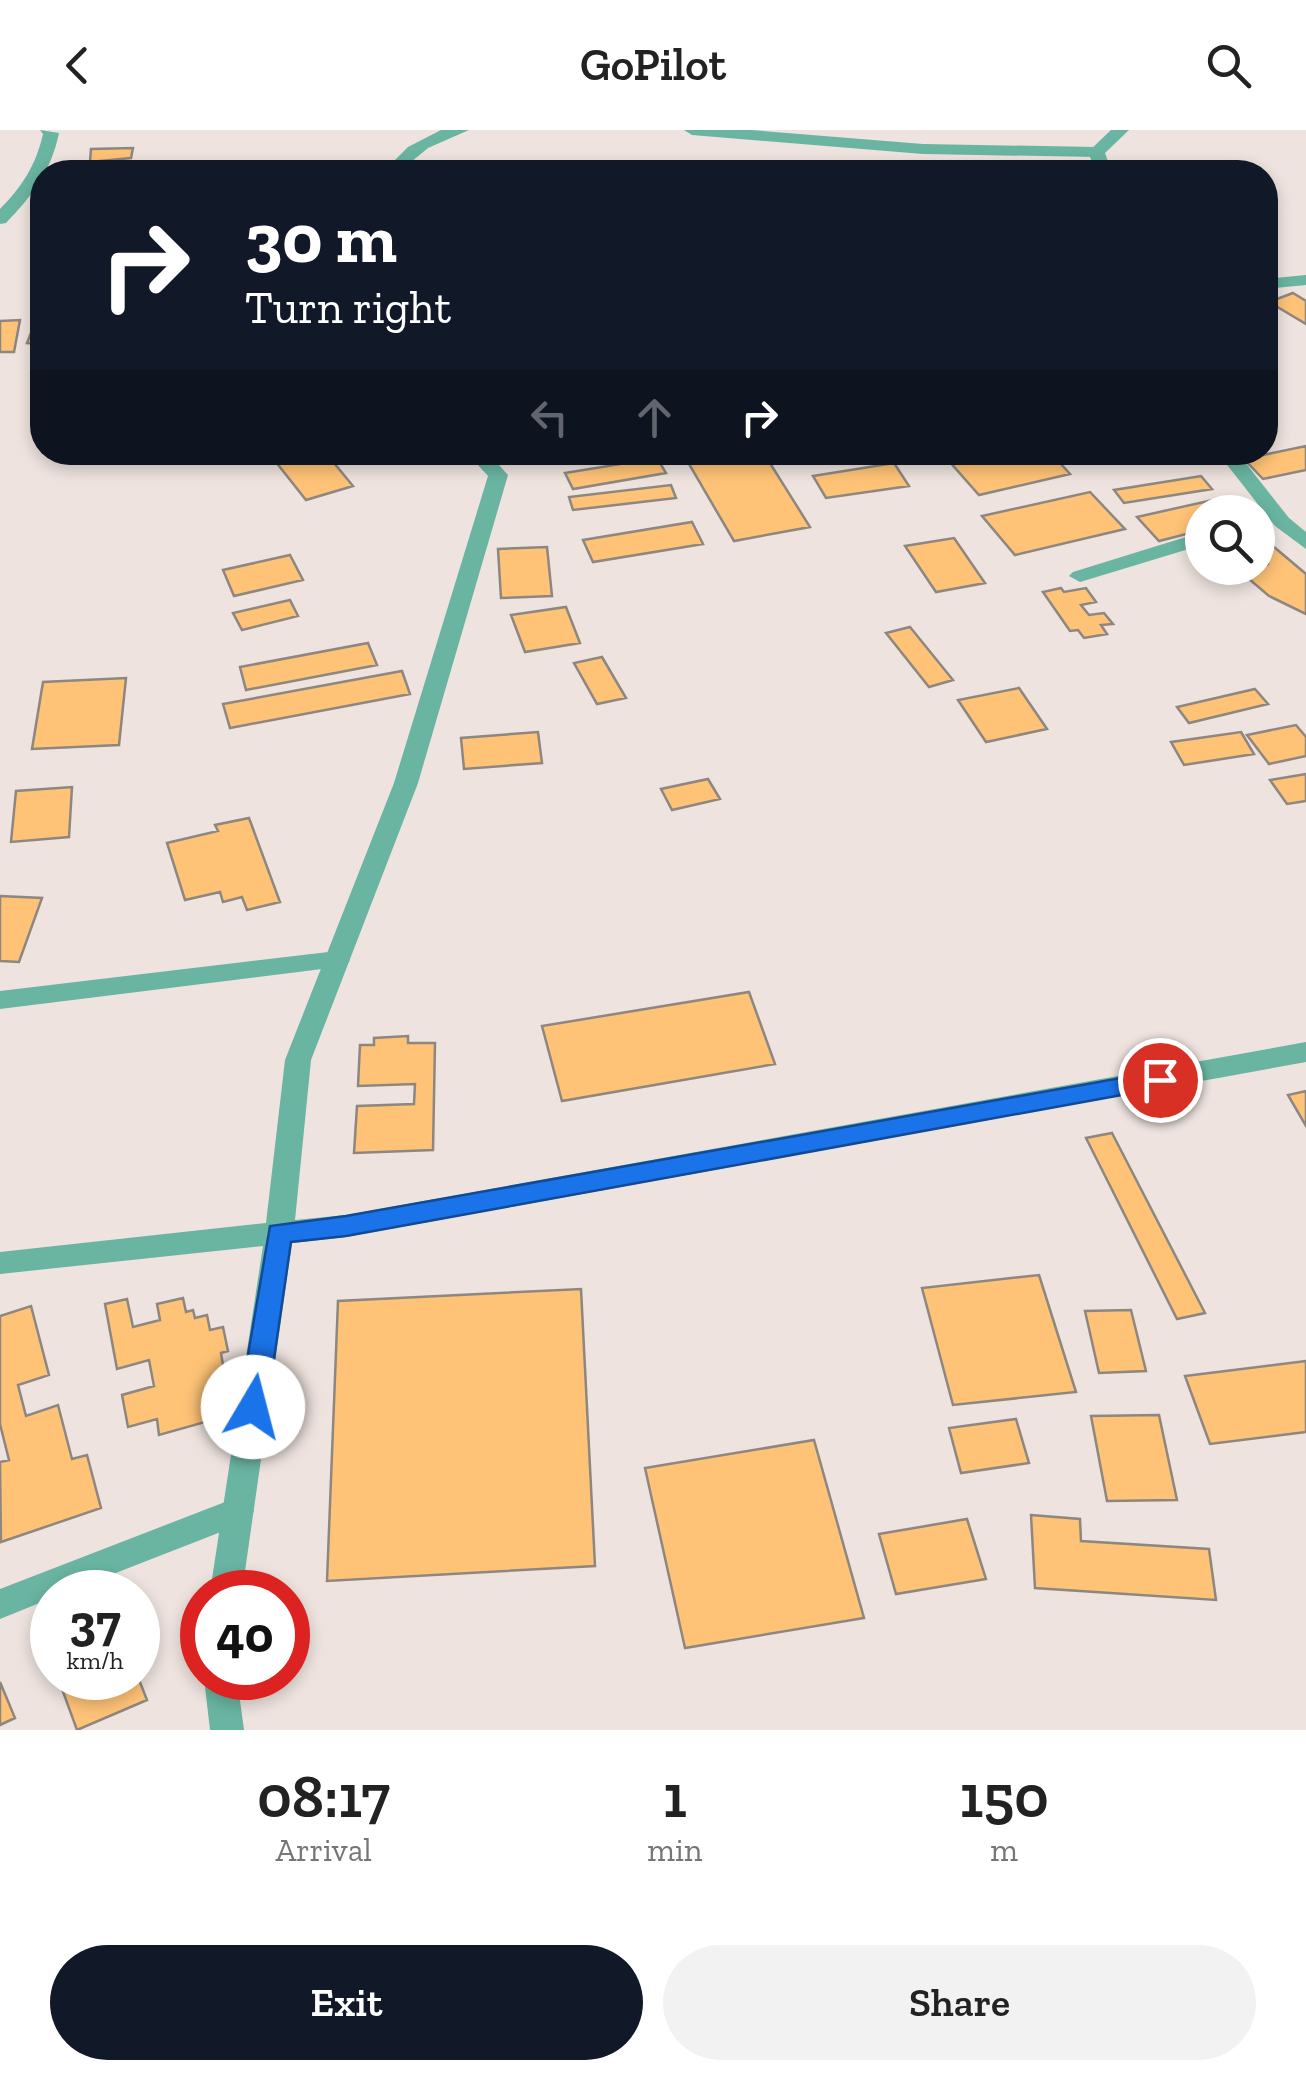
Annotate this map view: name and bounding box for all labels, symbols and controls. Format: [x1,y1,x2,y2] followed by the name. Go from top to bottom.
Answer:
[50,38,105,93] icon: back
[580,38,726,92] text: GoPilot
[1201,38,1256,93] icon: search
[245,196,397,280] text: 30 m
[80,200,210,330] icon: right
[245,281,451,335] text: Turn right
[522,390,577,445] icon: left
[627,390,682,445] icon: ahead
[732,390,787,445] icon: right
[1185,495,1275,585] map controls
[1185,495,1275,585] button: search
[1118,1038,1203,1123] pin
[1133,1053,1188,1108] icon: arrive
[201,1355,305,1459] position arrow
[180,1570,310,1700] speed limit sign: 40
[69,1593,121,1653] text: 37
[66,1645,124,1675] text: km/h
[257,1760,390,1832] text: 08:17
[663,1760,687,1832] text: 1
[959,1760,1049,1832] text: 150
[275,1831,372,1869] text: Arrival
[647,1831,702,1869] text: min
[990,1831,1018,1869] text: m
[50,1945,643,2060] button: Exit
[663,1945,1256,2060] button: Share

